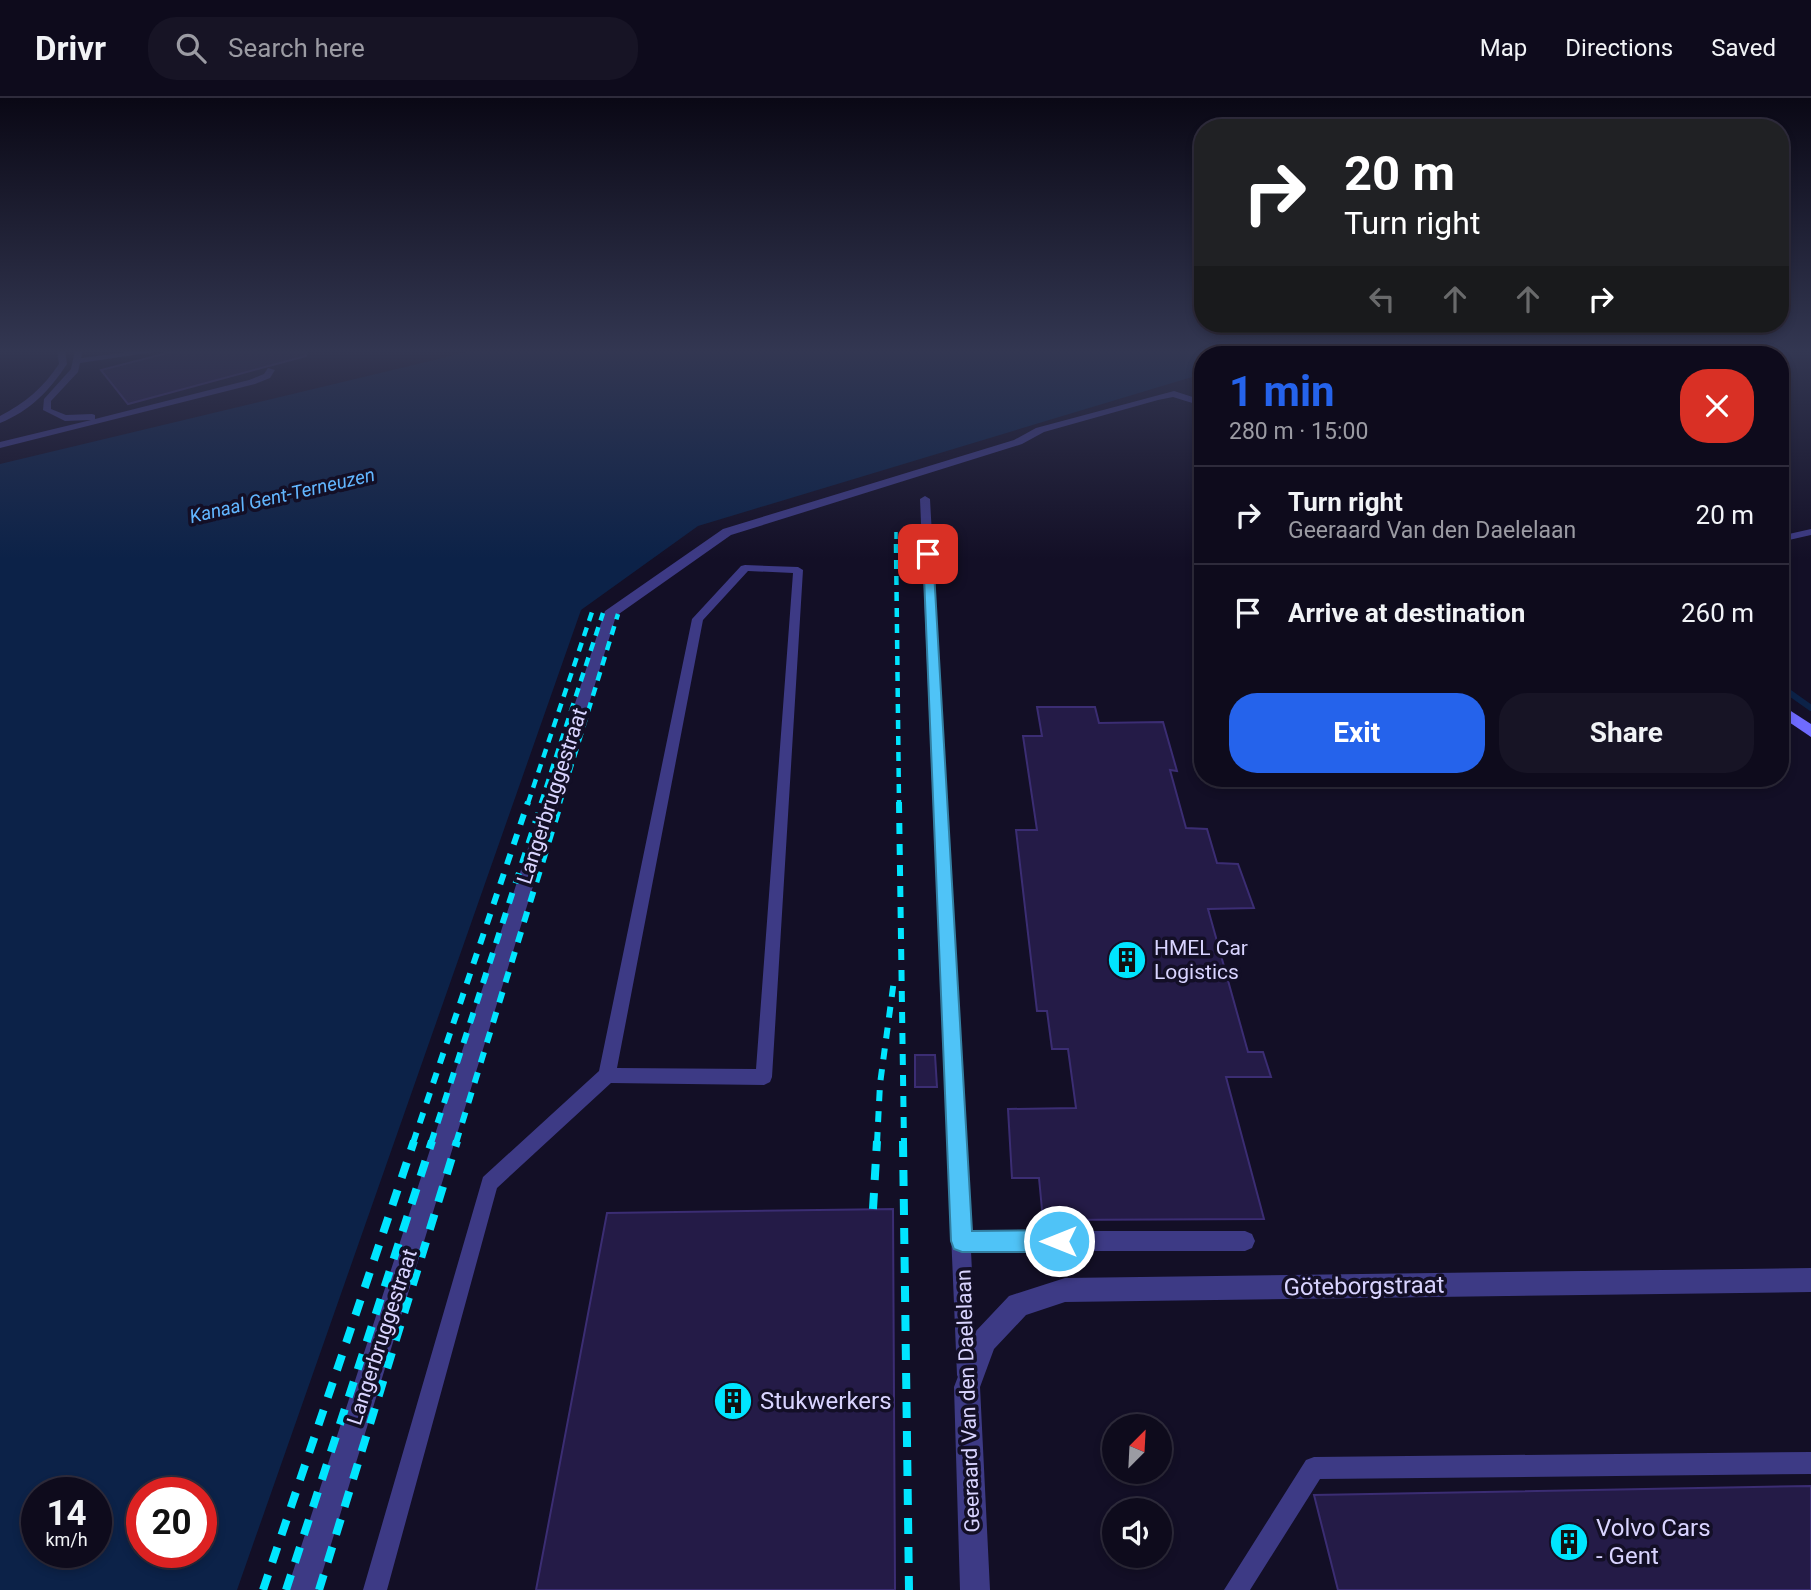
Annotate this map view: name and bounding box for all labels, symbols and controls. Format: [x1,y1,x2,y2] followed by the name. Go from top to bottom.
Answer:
[148,17,638,80] search box
[35,29,106,68] text: Drivr
[172,29,210,67] icon: search
[228,33,365,63] text: Search here
[1480,34,1527,62] text: Map
[1565,34,1673,62] text: Directions
[1711,34,1776,62] text: Saved
[1344,145,1455,202] text: 20 m
[1229,147,1320,238] icon: right
[1344,204,1480,242] text: Turn right
[1363,280,1401,318] icon: left
[1436,280,1474,318] icon: ahead
[1509,280,1547,318] icon: ahead
[1582,280,1620,318] icon: right
[1229,367,1335,416] text: 1 min
[1680,369,1754,443] button: close
[1229,418,1368,445] text: 280 m · 15:00
[187,463,377,528] water label: Kanaal Gent-Terneuzen
[1288,487,1403,517] text: Turn right
[1229,496,1267,534] icon: right
[1696,500,1754,530] text: 20 m
[1288,517,1576,544] text: Geeraard Van den Daelelaan
[898,524,958,584] pin
[909,535,947,573] icon: arrive
[1229,594,1267,632] icon: arrive
[1288,598,1525,628] text: Arrive at destination
[1681,598,1754,628] text: 260 m
[1229,693,1485,773] button: Exit
[1499,693,1754,773] button: Share
[512,705,592,887] street label: Langerbruggestraat
[1154,936,1248,984] place label: HMEL Car Logistics
[1106,939,1148,981] building icon: HMEL Car Logistics
[1022,1204,1096,1278] position arrow
[342,1246,422,1428] street label: Langerbruggestraat
[951,1269,985,1533] street label: Geeraard Van den Daelelaan
[1283,1271,1445,1301] street label: Göteborgstraat
[712,1380,754,1422] building icon: Stukwerkers
[760,1387,892,1415] place label: Stukwerkers
[1102,1414,1172,1484] north arrow
[1102,1414,1172,1568] map controls
[126,1477,217,1568] speed limit sign: 20
[46,1493,87,1534] text: 14
[1102,1498,1172,1568] button: sound
[1596,1514,1711,1570] place label: Volvo Cars - Gent
[1548,1521,1590,1563] building icon: Volvo Cars - Gent
[45,1529,88,1550] text: km/h

